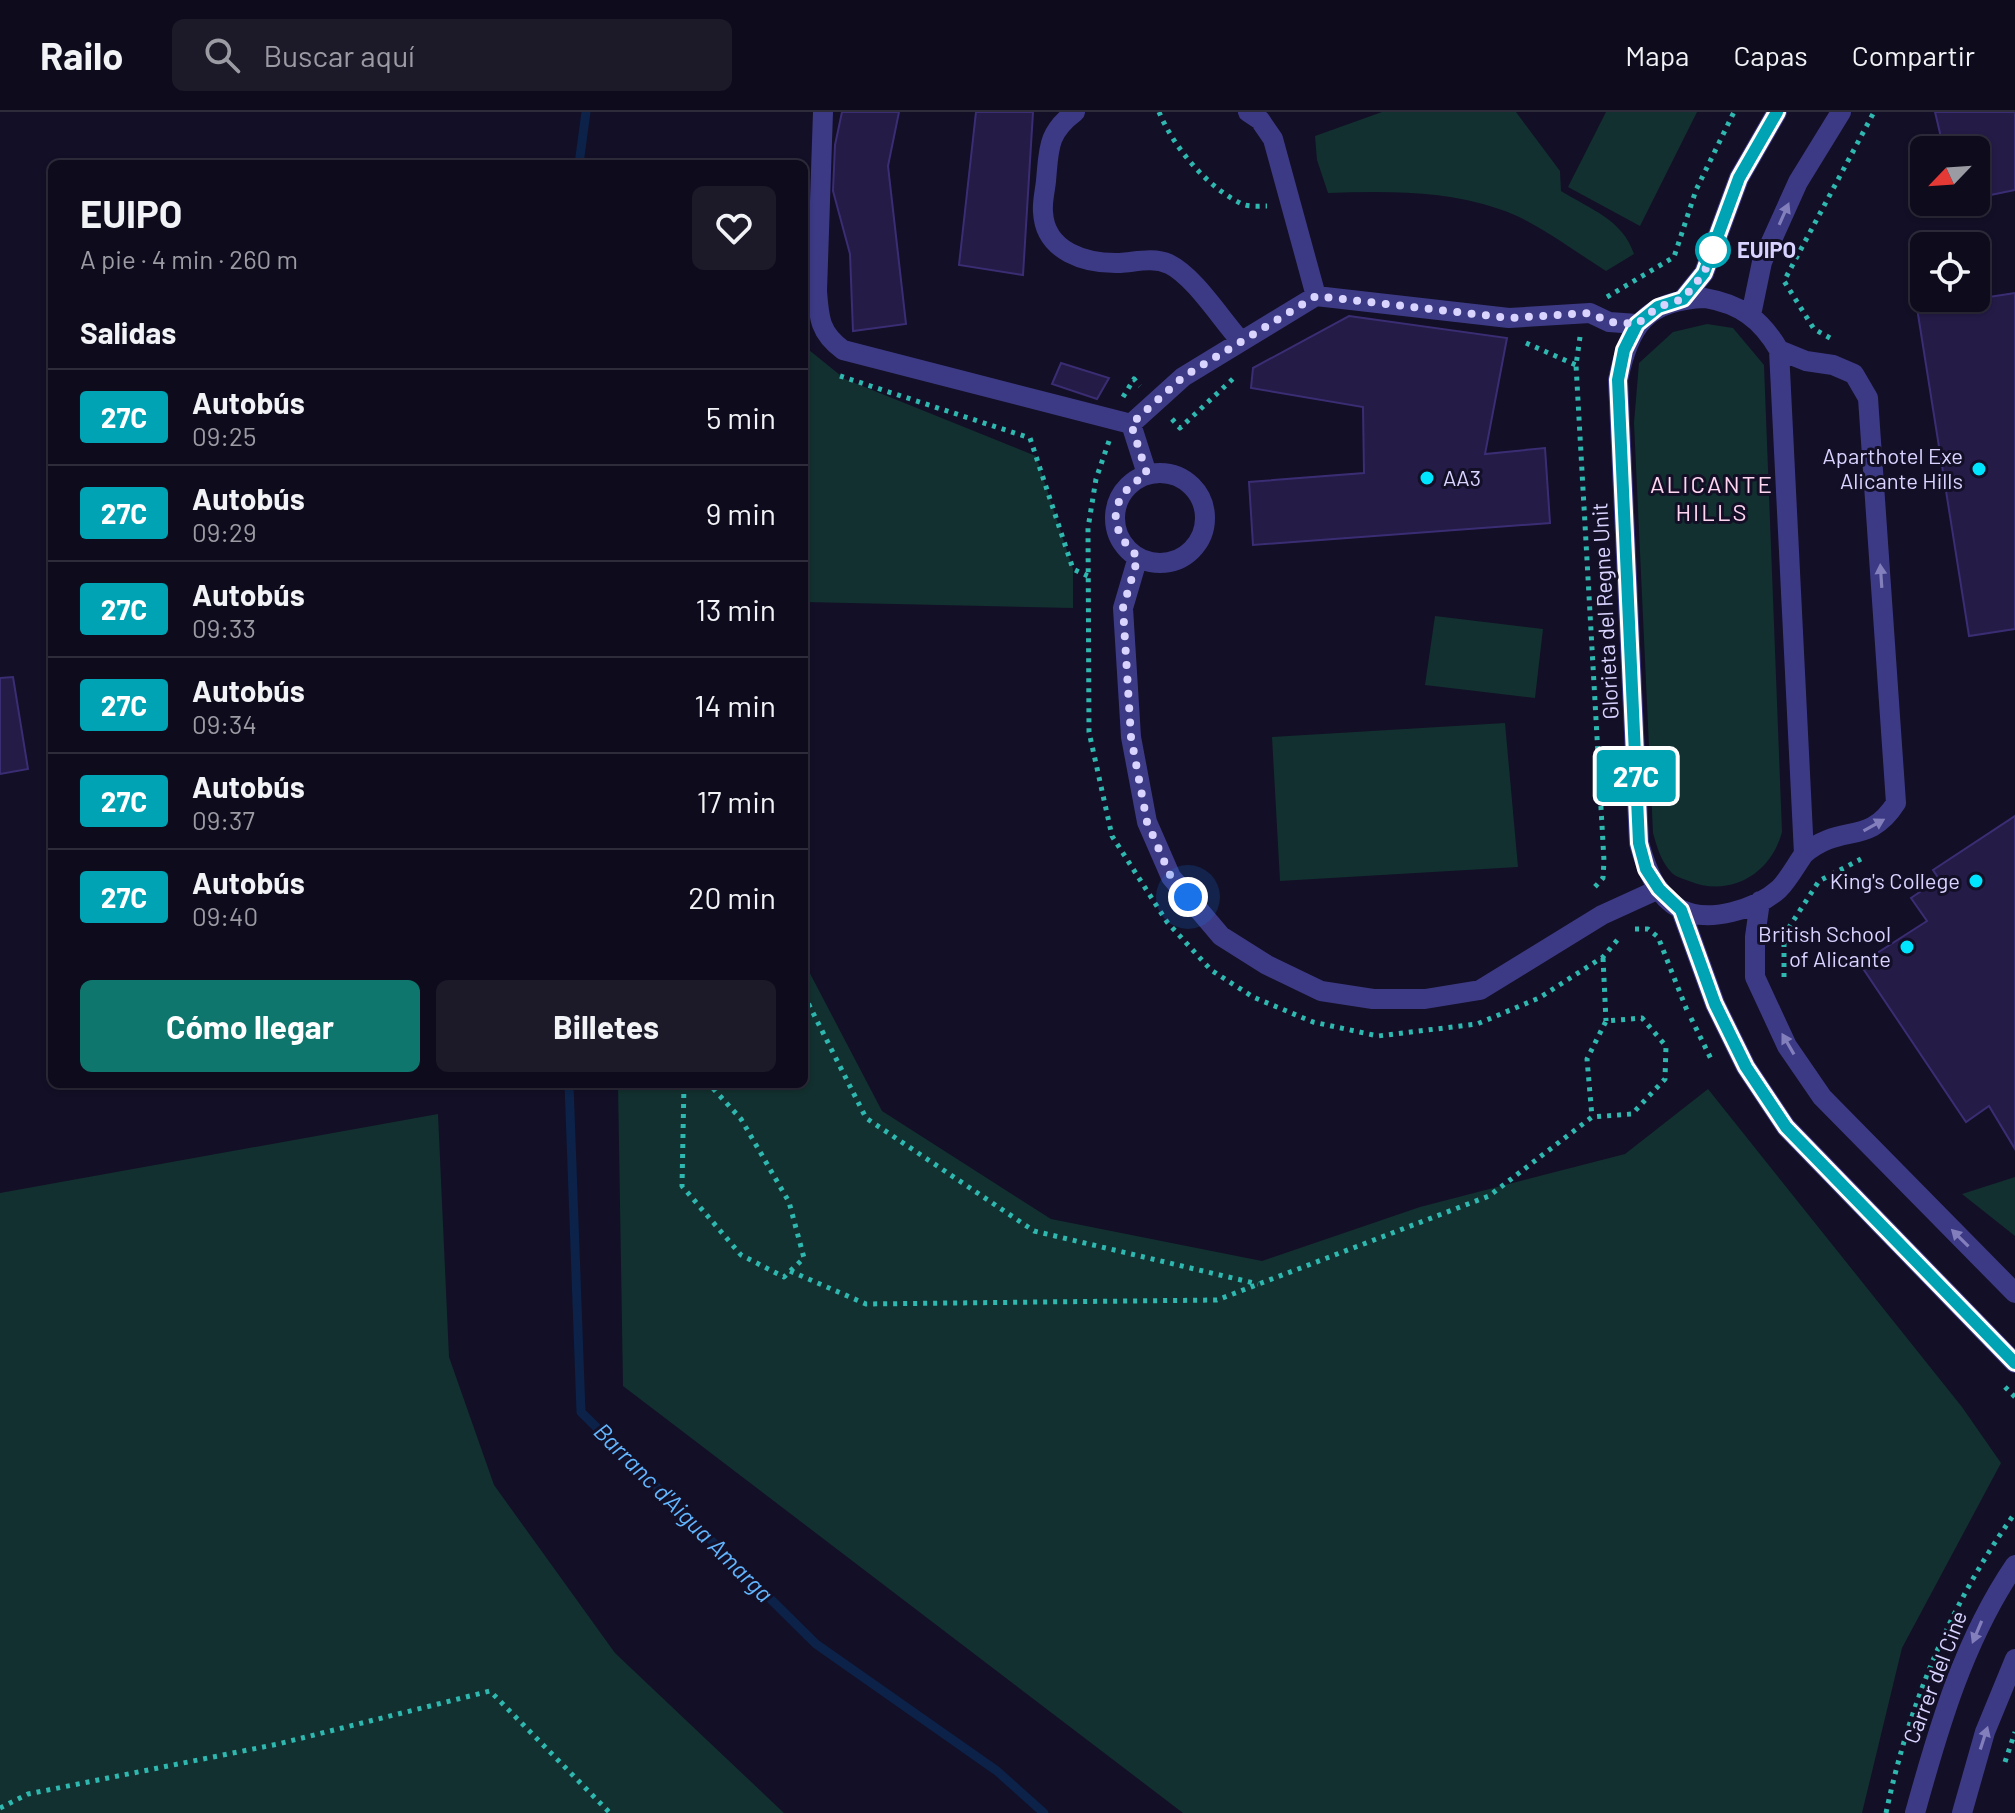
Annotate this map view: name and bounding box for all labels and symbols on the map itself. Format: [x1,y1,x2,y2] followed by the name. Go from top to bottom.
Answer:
[1910,136,1990,216] north arrow
[1777,203,1790,226] one-way arrow
[1696,233,1730,267] marker: EUIPO
[1737,236,1796,262] place label: EUIPO
[1822,442,1963,493] place label: Aparthotel Exe Alicante Hills
[1970,460,1988,478] marker: Aparthotel Exe Alicante Hills
[1443,464,1481,490] place label: AA3
[1418,469,1436,487] marker: AA3
[1650,469,1774,526] district label: ALICANTE HILLS
[1585,502,1623,720] street label: Glorieta del Regne Unit
[1874,563,1887,588] one-way arrow
[1590,750,1682,802] line badge: 27C
[1863,819,1885,833] one-way arrow
[1830,867,1960,893] place label: King's College
[1967,872,1985,890] marker: King's College
[1168,877,1208,917] your location
[1758,920,1891,971] place label: British School of Alicante
[1898,938,1916,956] marker: British School of Alicante
[1781,1033,1795,1056] one-way arrow
[1951,1229,1970,1248] one-way arrow
[588,1416,780,1608] water label: Barranc d'Aigua Amarga
[1897,1607,1971,1747] street label: Carrer del Cine
[1970,1620,1983,1644] one-way arrow
[1978,1726,1991,1750] one-way arrow

